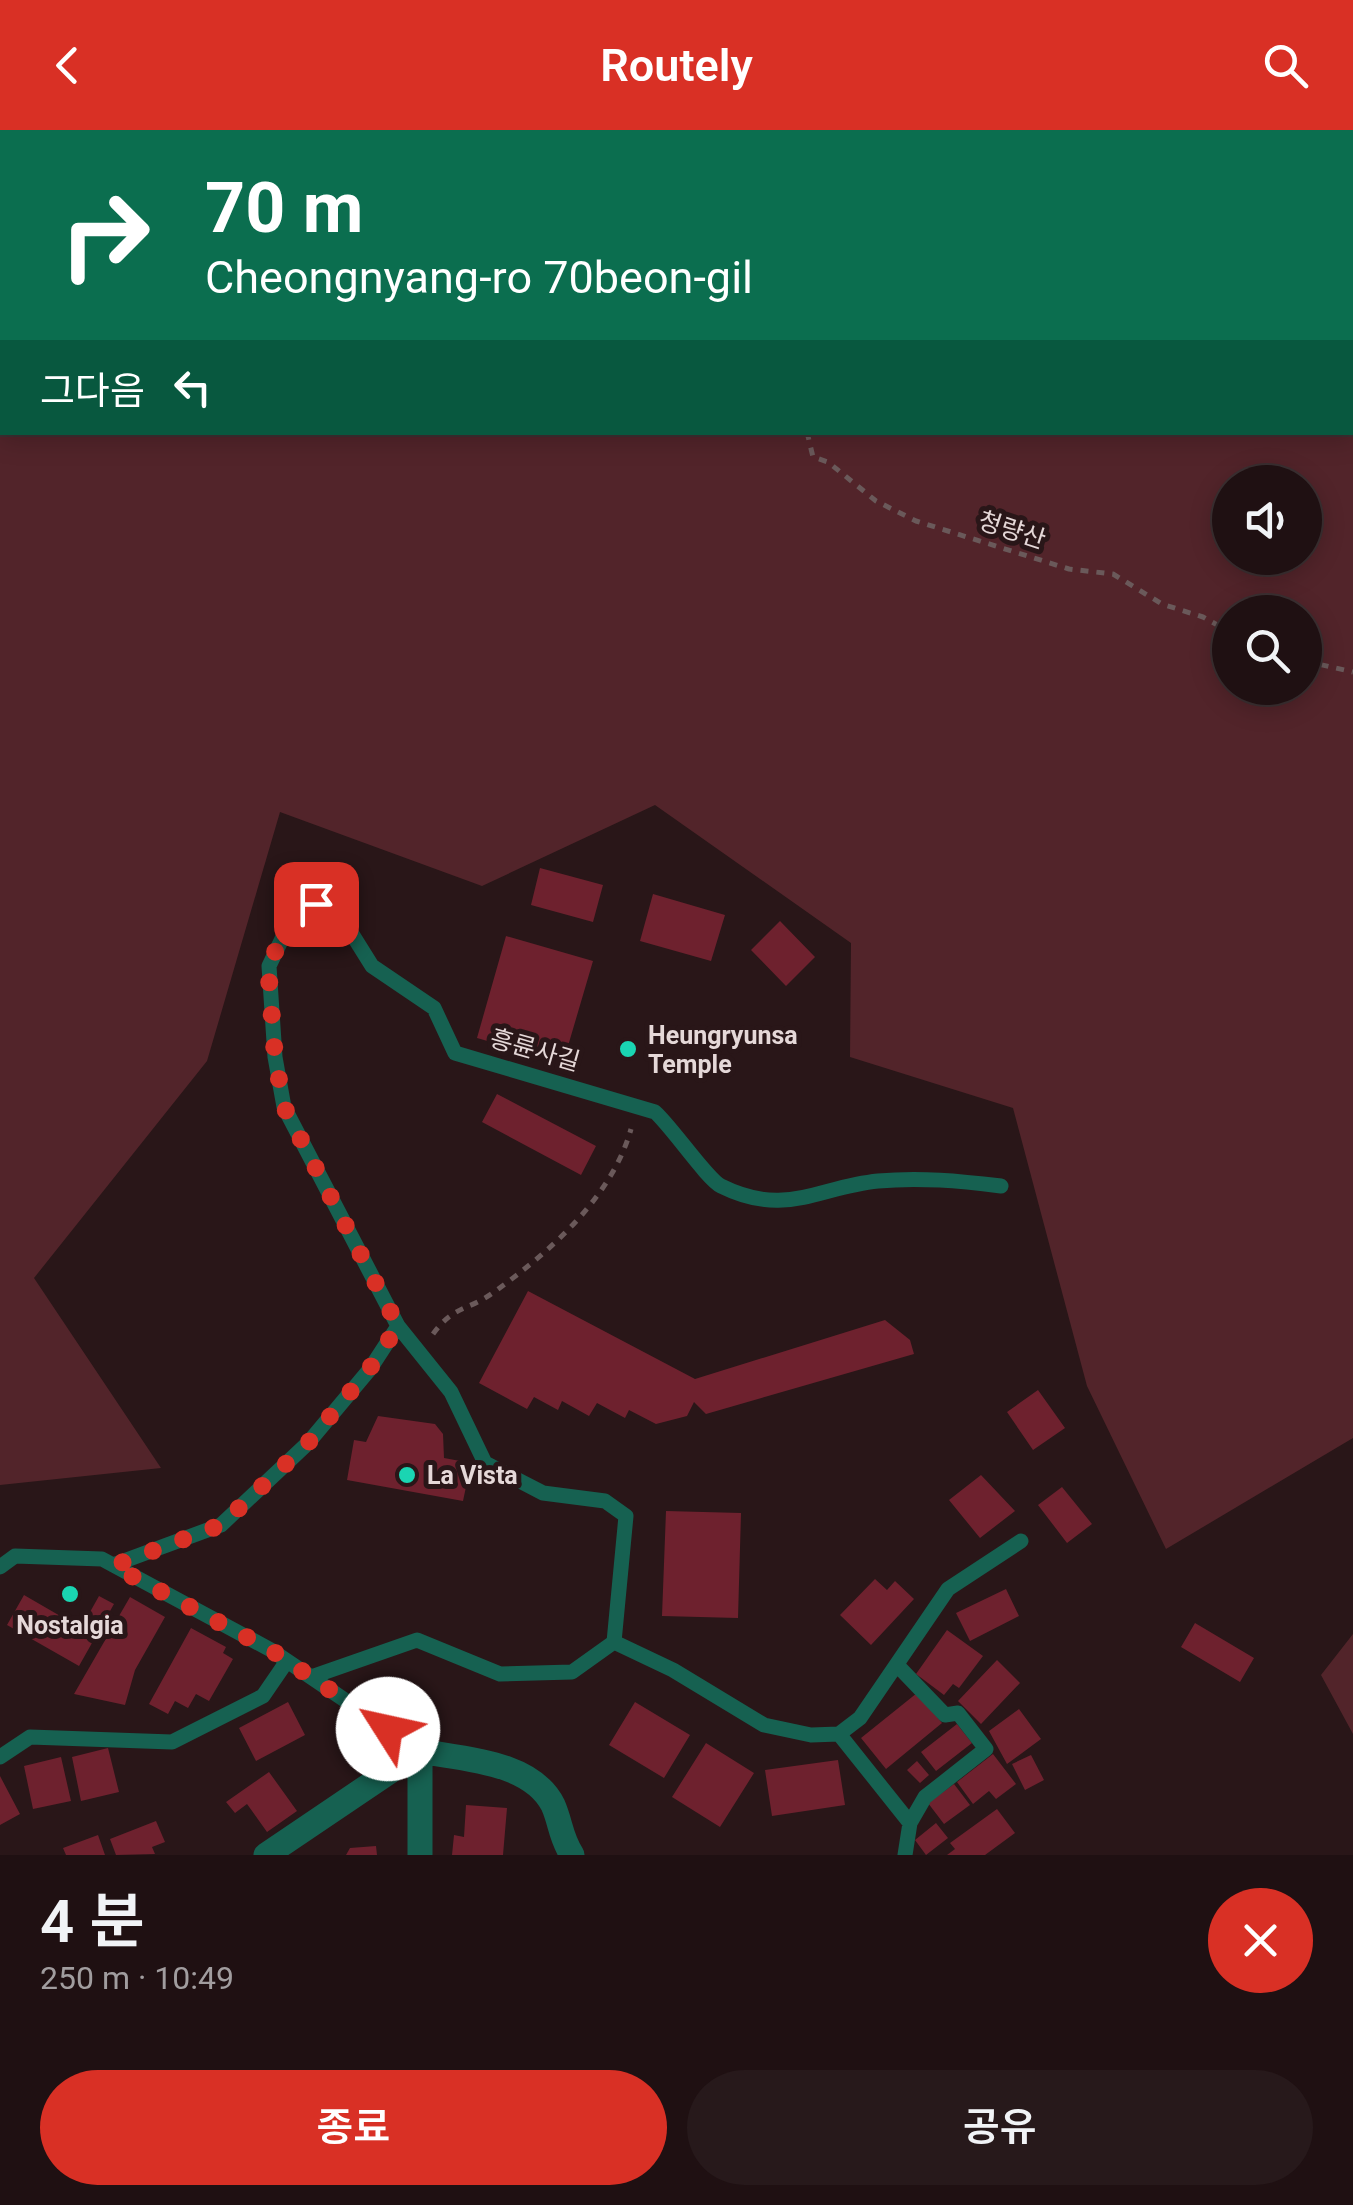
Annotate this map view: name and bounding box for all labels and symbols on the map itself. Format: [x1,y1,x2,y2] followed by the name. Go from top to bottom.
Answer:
[975,506,1049,554] street label: 청량산
[274,862,359,947] pin
[648,1021,798,1079] place label: Heungryunsa Temple
[487,1023,583,1077] street label: 흥륜사길
[617,1038,639,1060] marker: Heungryunsa Temple
[427,1461,518,1490] place label: La Vista
[396,1464,418,1486] marker: La Vista
[59,1583,81,1605] marker: Nostalgia
[16,1611,124,1640] place label: Nostalgia
[336,1677,440,1781] position arrow

